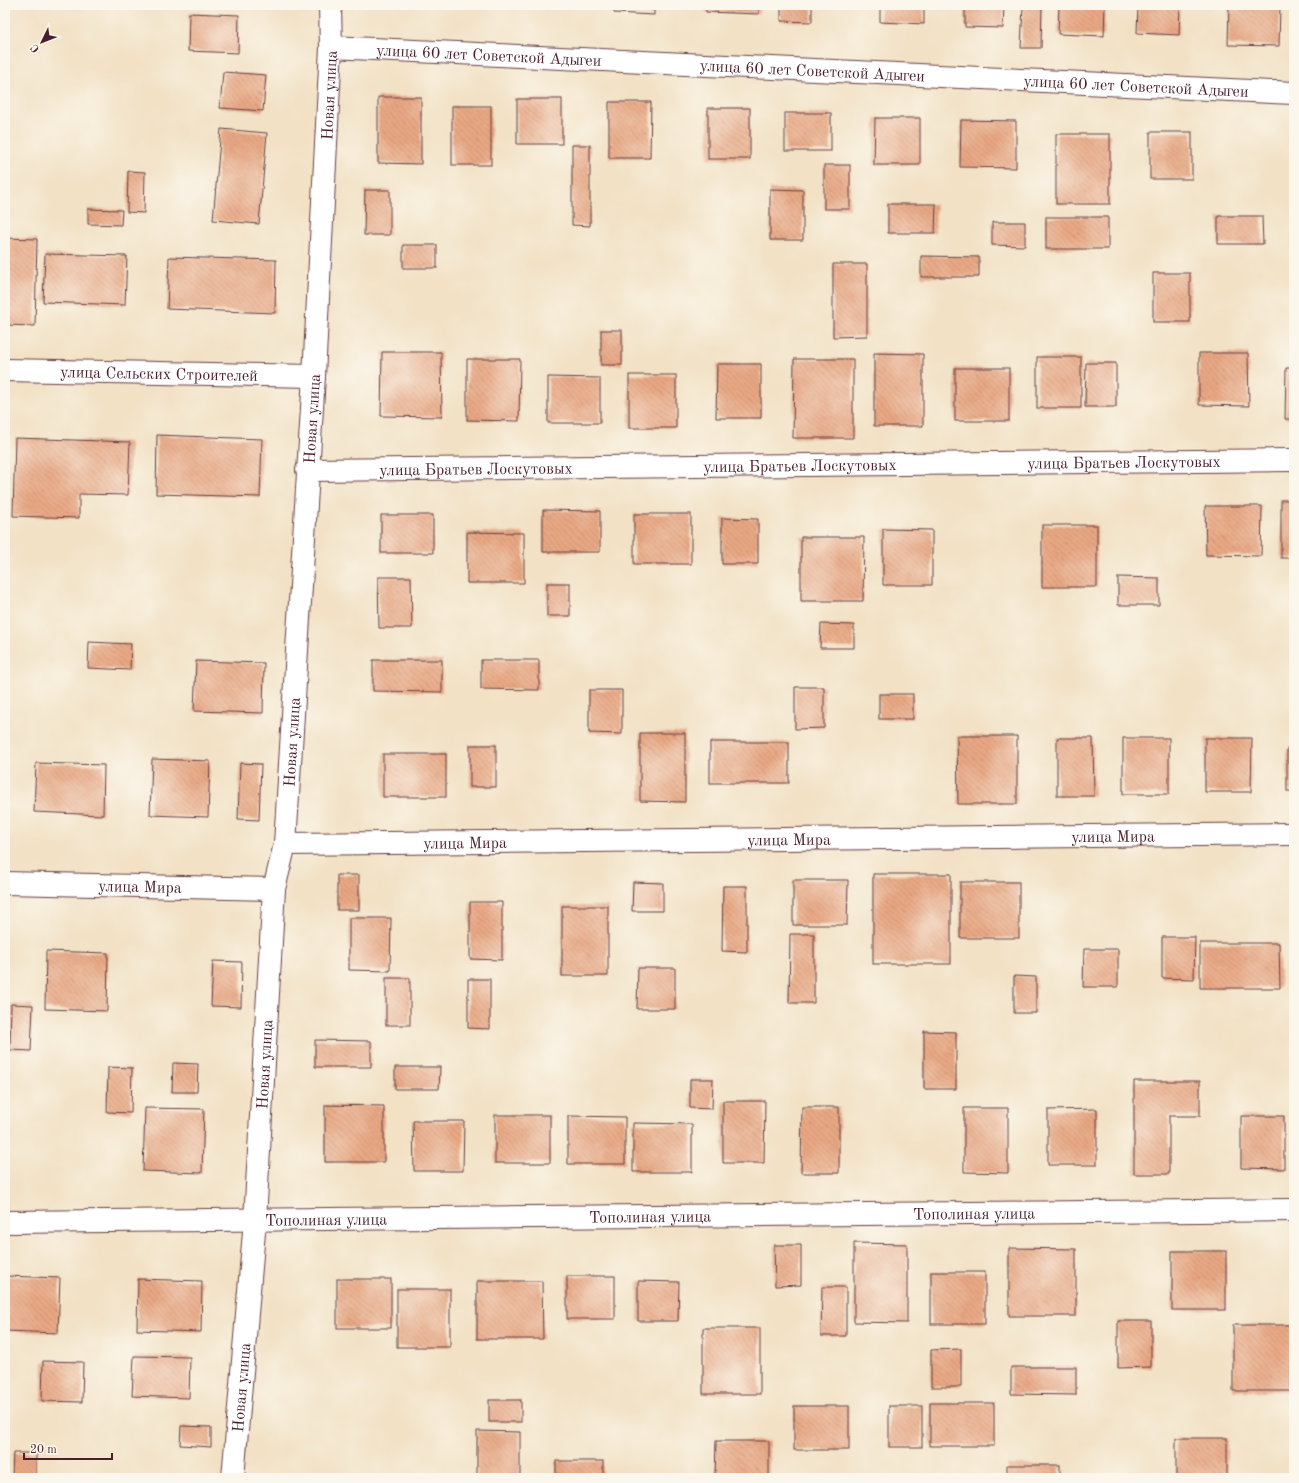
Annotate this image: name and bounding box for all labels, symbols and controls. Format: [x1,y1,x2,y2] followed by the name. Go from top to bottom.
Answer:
[22,22,62,62] north arrow
[29,41,42,54] text: С
[376,43,602,70] street label: улица 60 лет Советской Адыгеи
[320,50,341,140] street label: Новая улица
[699,59,925,85] street label: улица 60 лет Советской Адыгеи
[1023,74,1249,101] street label: улица 60 лет Советской Адыгеи
[60,365,258,385] street label: улица Сельских Строителей
[303,373,324,464] street label: Новая улица
[1027,455,1221,473] street label: улица Братьев Лоскутовых
[703,458,897,476] street label: улица Братьев Лоскутовых
[379,461,573,479] street label: улица Братьев Лоскутовых
[283,697,304,787] street label: Новая улица
[1071,829,1155,846] street label: улица Мира
[747,833,831,849] street label: улица Мира
[423,836,507,853] street label: улица Мира
[98,879,182,897] street label: улица Мира
[255,1019,277,1110] street label: Новая улица
[913,1206,1035,1224] street label: Тополиная улица
[589,1209,711,1227] street label: Тополиная улица
[265,1212,387,1230] street label: Тополиная улица
[231,1342,255,1433] street label: Новая улица
[24,1435,112,1461] scale bar
[30,1444,57,1456] text: 20 m

